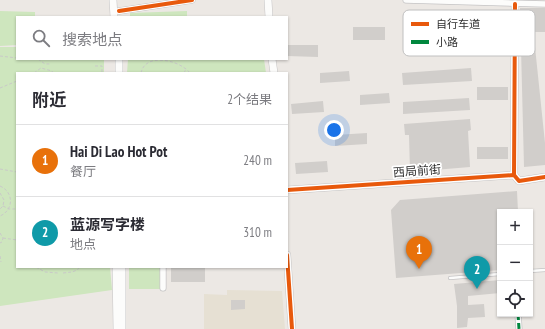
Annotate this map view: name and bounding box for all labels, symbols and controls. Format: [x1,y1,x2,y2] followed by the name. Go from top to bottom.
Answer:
[403,10,535,56] legend
[16,16,288,60] search box
[436,17,480,31] text: 自行车道
[30,27,52,49] icon: search
[62,30,122,49] text: 搜索地点
[436,35,458,49] text: 小路
[32,89,66,111] text: 附近
[227,91,272,108] text: 2个结果
[324,120,344,140] your location
[70,142,167,161] text: Hai Di Lao Hot Pot
[42,152,48,169] text: 1
[243,152,272,169] text: 240 m
[392,161,441,180] street label: 西局前街
[70,163,96,180] text: 餐厅
[497,209,533,317] map controls
[497,209,533,245] button: +
[70,215,145,234] text: 蓝源写字楼
[42,224,48,241] text: 2
[243,224,272,241] text: 310 m
[70,236,96,253] text: 地点
[406,236,432,269] pin: 1
[497,245,533,281] button: −
[464,256,490,289] pin: 2
[497,281,533,317] button: locate

